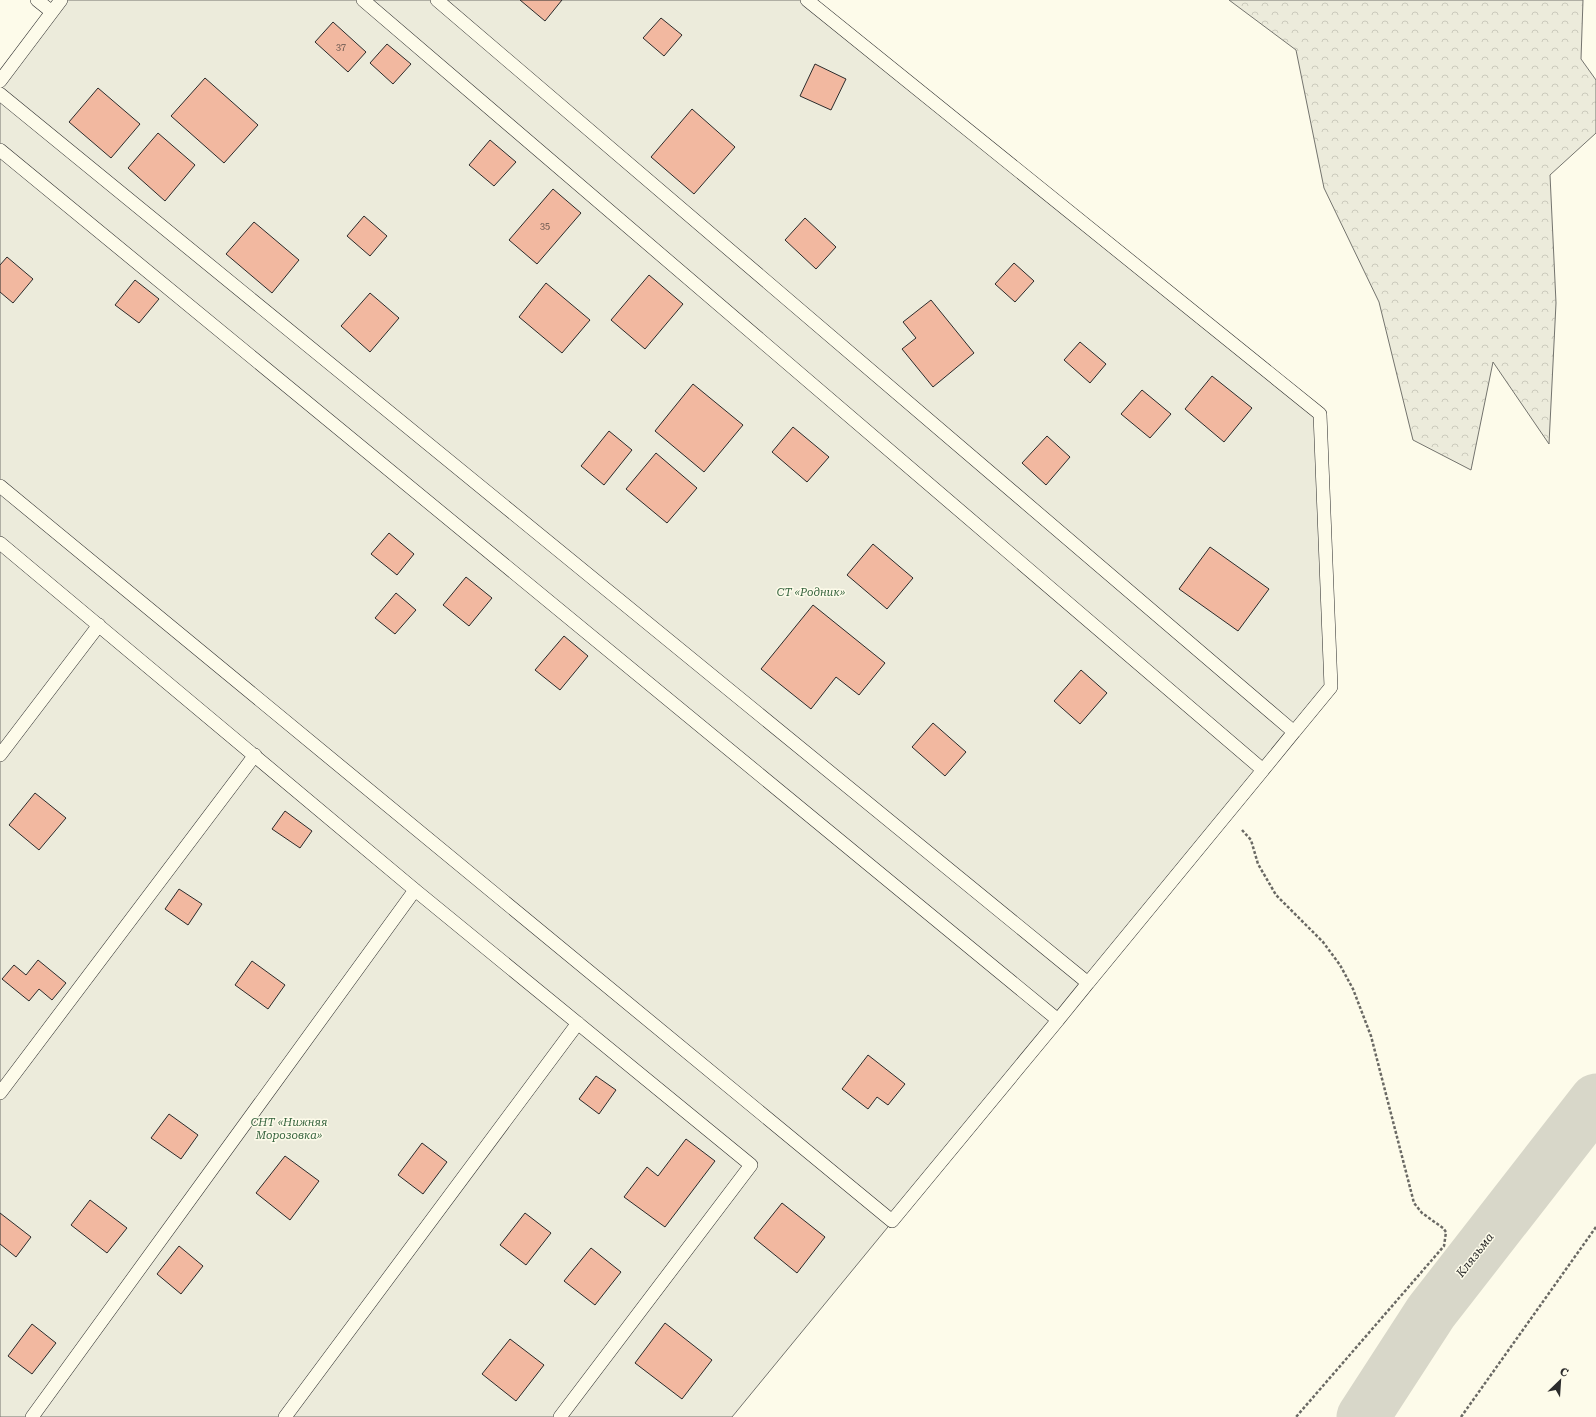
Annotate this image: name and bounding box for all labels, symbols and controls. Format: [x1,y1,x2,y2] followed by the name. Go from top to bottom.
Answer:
[336,42,346,52] house number: 37
[540,221,550,231] house number: 35
[777,586,846,599] park label: СТ «Родник»
[251,1116,328,1142] park label: СНТ «Нижняя Морозовка»
[1453,1230,1497,1281] water label: Клязьма
[1540,1361,1580,1401] north arrow
[1558,1365,1571,1380] text: С

